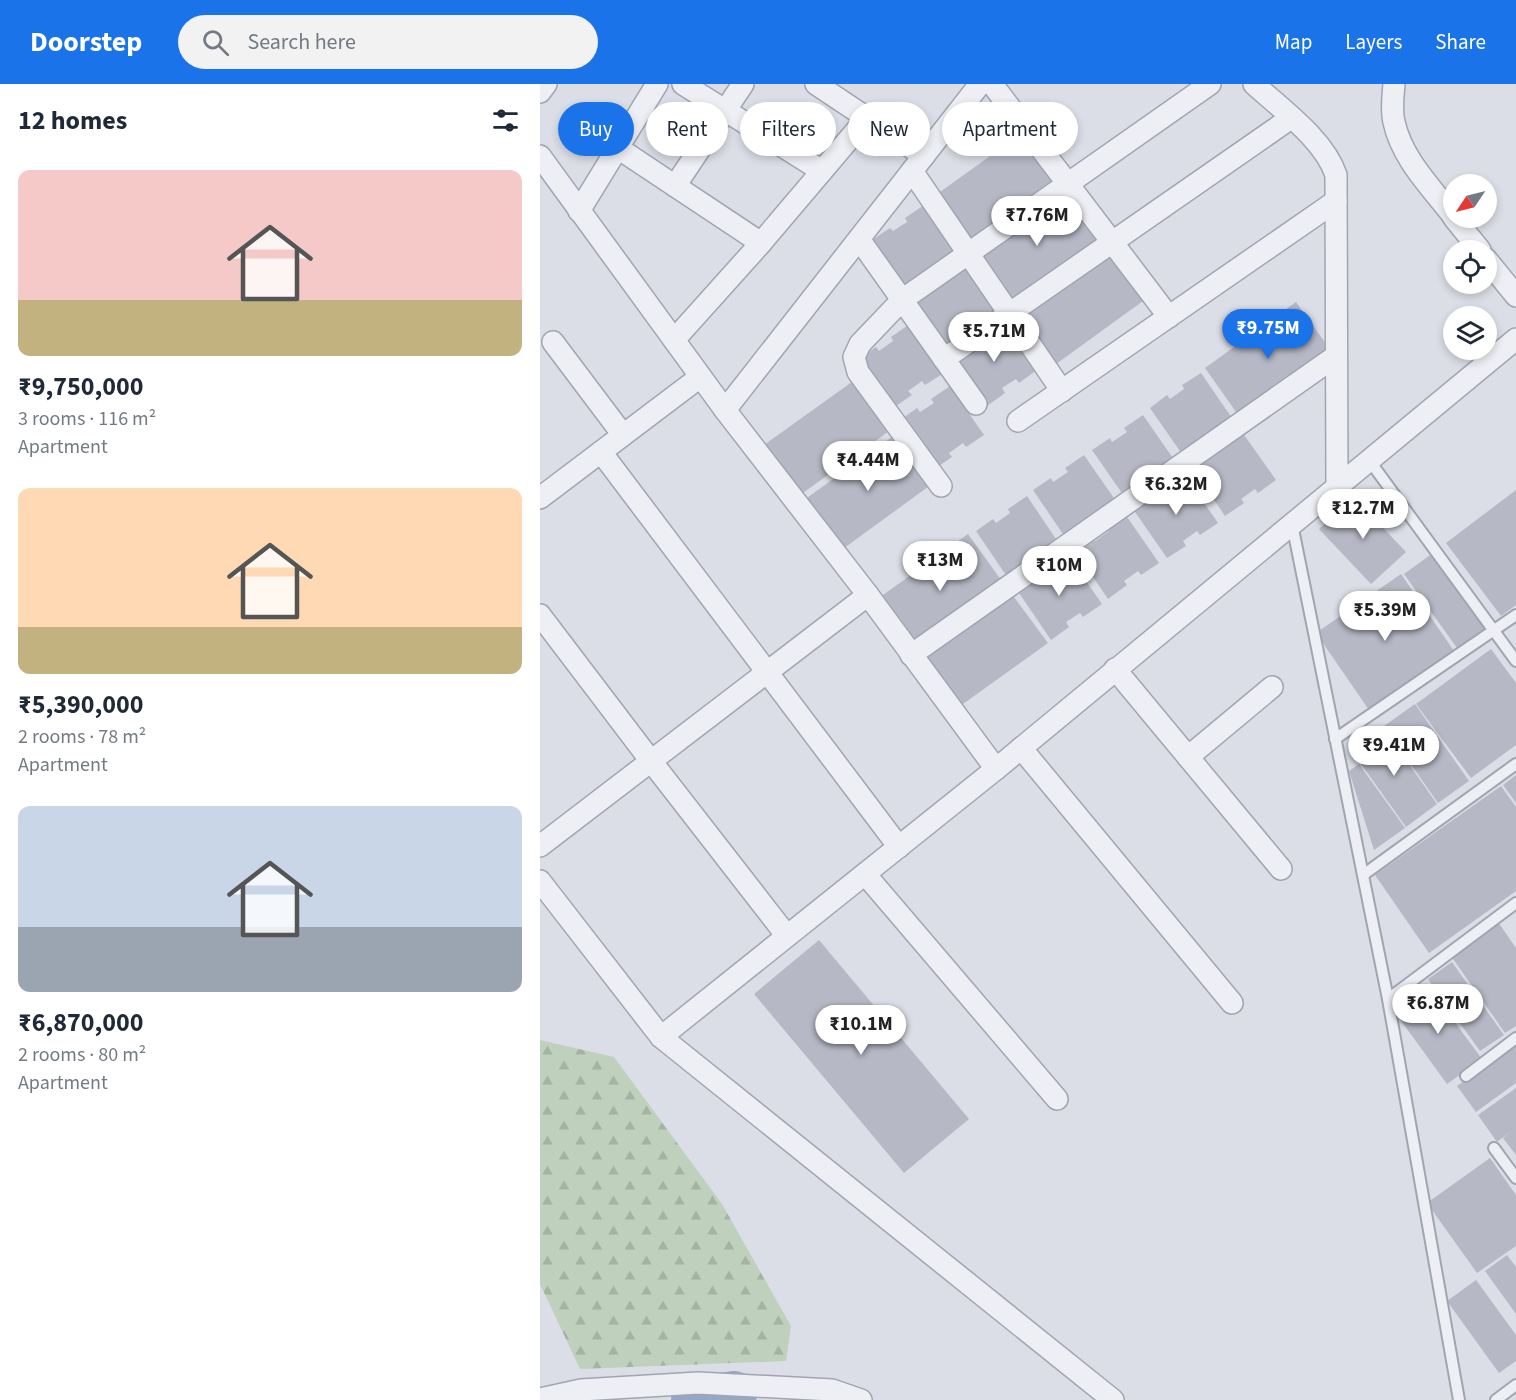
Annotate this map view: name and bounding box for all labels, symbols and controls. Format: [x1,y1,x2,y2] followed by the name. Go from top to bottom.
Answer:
[178,15,598,69] search box
[30,22,142,62] text: Doorstep
[199,26,232,59] icon: search
[247,26,356,58] text: Search here
[1275,27,1312,57] text: Map
[1345,27,1402,57] text: Layers
[1435,27,1486,57] text: Share
[18,102,127,139] text: 12 homes
[558,102,634,156] chip: Buy
[646,102,728,156] chip: Rent
[740,102,836,156] chip: Filters
[848,102,930,156] chip: New
[942,102,1078,156] chip: Apartment
[489,104,522,137] icon: filters
[1443,174,1497,228] north arrow
[1443,174,1497,360] map controls
[988,196,1086,247] pin: ₹7.76M
[1005,201,1069,229] text: ₹7.76M
[216,209,324,317] icon: home
[1443,240,1497,294] button: locate
[1443,306,1497,360] button: layers
[1219,309,1317,360] pin: ₹9.75M
[945,312,1043,363] pin: ₹5.71M
[1236,314,1300,342] text: ₹9.75M
[962,317,1026,345] text: ₹5.71M
[18,368,143,405] text: ₹9,750,000
[18,405,156,433] text: 3 rooms · 116 m²
[18,433,108,461] text: Apartment
[819,441,917,492] pin: ₹4.44M
[836,446,900,474] text: ₹4.44M
[1127,465,1225,516] pin: ₹6.32M
[1144,470,1208,498] text: ₹6.32M
[1314,489,1412,540] pin: ₹12.7M
[1331,494,1395,522] text: ₹12.7M
[216,527,324,635] icon: home
[904,541,976,592] pin: ₹13M
[917,546,963,574] text: ₹13M
[1023,546,1095,597] pin: ₹10M
[1036,551,1082,579] text: ₹10M
[1336,591,1434,642] pin: ₹5.39M
[1353,596,1417,624] text: ₹5.39M
[18,686,143,723] text: ₹5,390,000
[18,723,146,751] text: 2 rooms · 78 m²
[1345,726,1443,777] pin: ₹9.41M
[1362,731,1426,759] text: ₹9.41M
[18,751,108,779] text: Apartment
[216,845,324,953] icon: home
[1389,984,1487,1035] pin: ₹6.87M
[1406,989,1470,1017] text: ₹6.87M
[18,1004,143,1041] text: ₹6,870,000
[812,1005,910,1056] pin: ₹10.1M
[829,1010,893,1038] text: ₹10.1M
[18,1041,146,1069] text: 2 rooms · 80 m²
[18,1069,108,1097] text: Apartment

